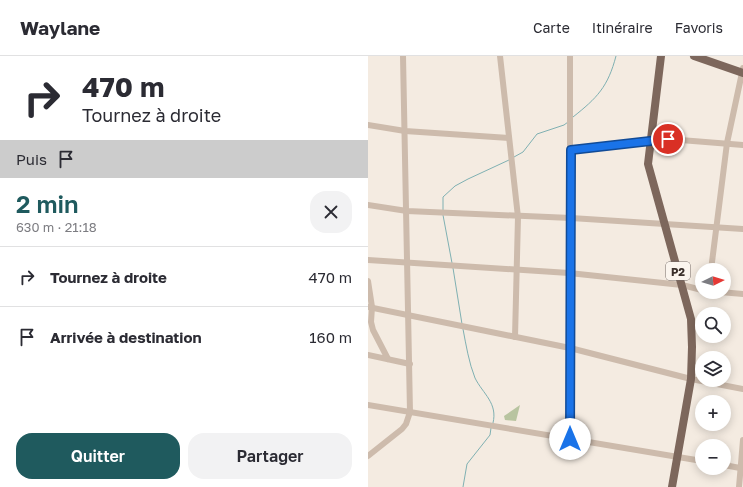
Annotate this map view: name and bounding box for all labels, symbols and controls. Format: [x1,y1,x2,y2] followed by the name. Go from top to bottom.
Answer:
[20,16,100,39] text: Waylane
[533,19,570,36] text: Carte
[592,19,653,36] text: Itinéraire
[675,19,723,36] text: Favoris
[82,70,164,103] text: 470 m
[16,72,68,124] icon: right
[82,104,221,126] text: Tournez à droite
[651,122,685,156] pin
[657,128,679,150] icon: arrive
[55,148,77,170] icon: arrive
[16,150,47,168] text: Puis
[16,189,78,218] text: 2 min
[310,191,352,233] button: close
[16,219,97,235] text: 630 m · 21:18
[666,262,690,280] road number: P2
[695,263,731,299] north arrow
[695,263,731,475] map controls
[16,266,38,288] icon: right
[50,268,167,286] text: Tournez à droite
[309,268,352,286] text: 470 m
[695,307,731,343] button: search
[16,326,38,348] icon: arrive
[50,328,202,346] text: Arrivée à destination
[309,328,352,346] text: 160 m
[695,351,731,387] button: layers
[695,395,731,431] button: +
[549,418,591,460] position arrow
[16,433,180,479] button: Quitter
[188,433,352,479] button: Partager
[695,439,731,475] button: −

